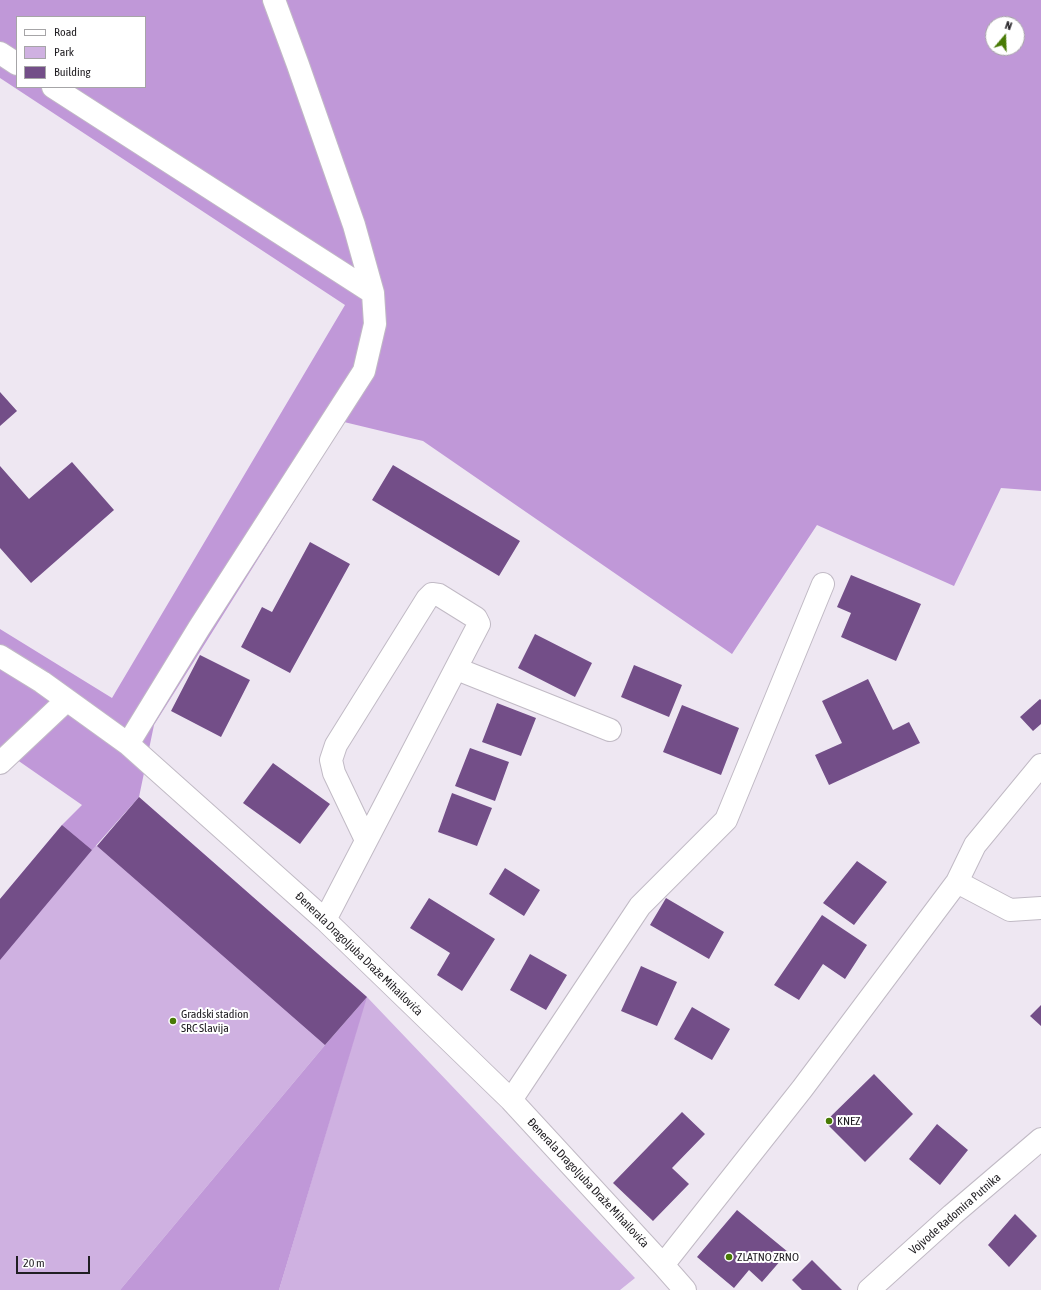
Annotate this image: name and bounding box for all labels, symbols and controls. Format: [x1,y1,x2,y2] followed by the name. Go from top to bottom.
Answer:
[16,16,146,88] legend
[985,16,1025,56] north arrow
[1004,19,1014,32] text: N
[54,25,77,39] text: Road
[54,45,74,59] text: Park
[54,65,91,79] text: Building
[292,889,426,1019] street label: Đenerala Dragoljuba Draže Mihailovića
[181,1007,249,1035] place label: Gradski stadion SRC Slavija
[168,1016,178,1026] marker: Gradski stadion SRC Slavija
[837,1114,860,1128] place label: KNEZ
[524,1115,652,1251] street label: Đenerala Dragoljuba Draže Mihailovića
[824,1116,834,1126] marker: KNEZ
[906,1170,1004,1258] street label: Vojvode Radomira Putnika
[18,1248,92,1274] scale bar
[737,1250,799,1264] place label: ZLATNO ZRNO
[724,1252,734,1262] marker: ZLATNO ZRNO
[23,1256,45,1270] text: 20 m

